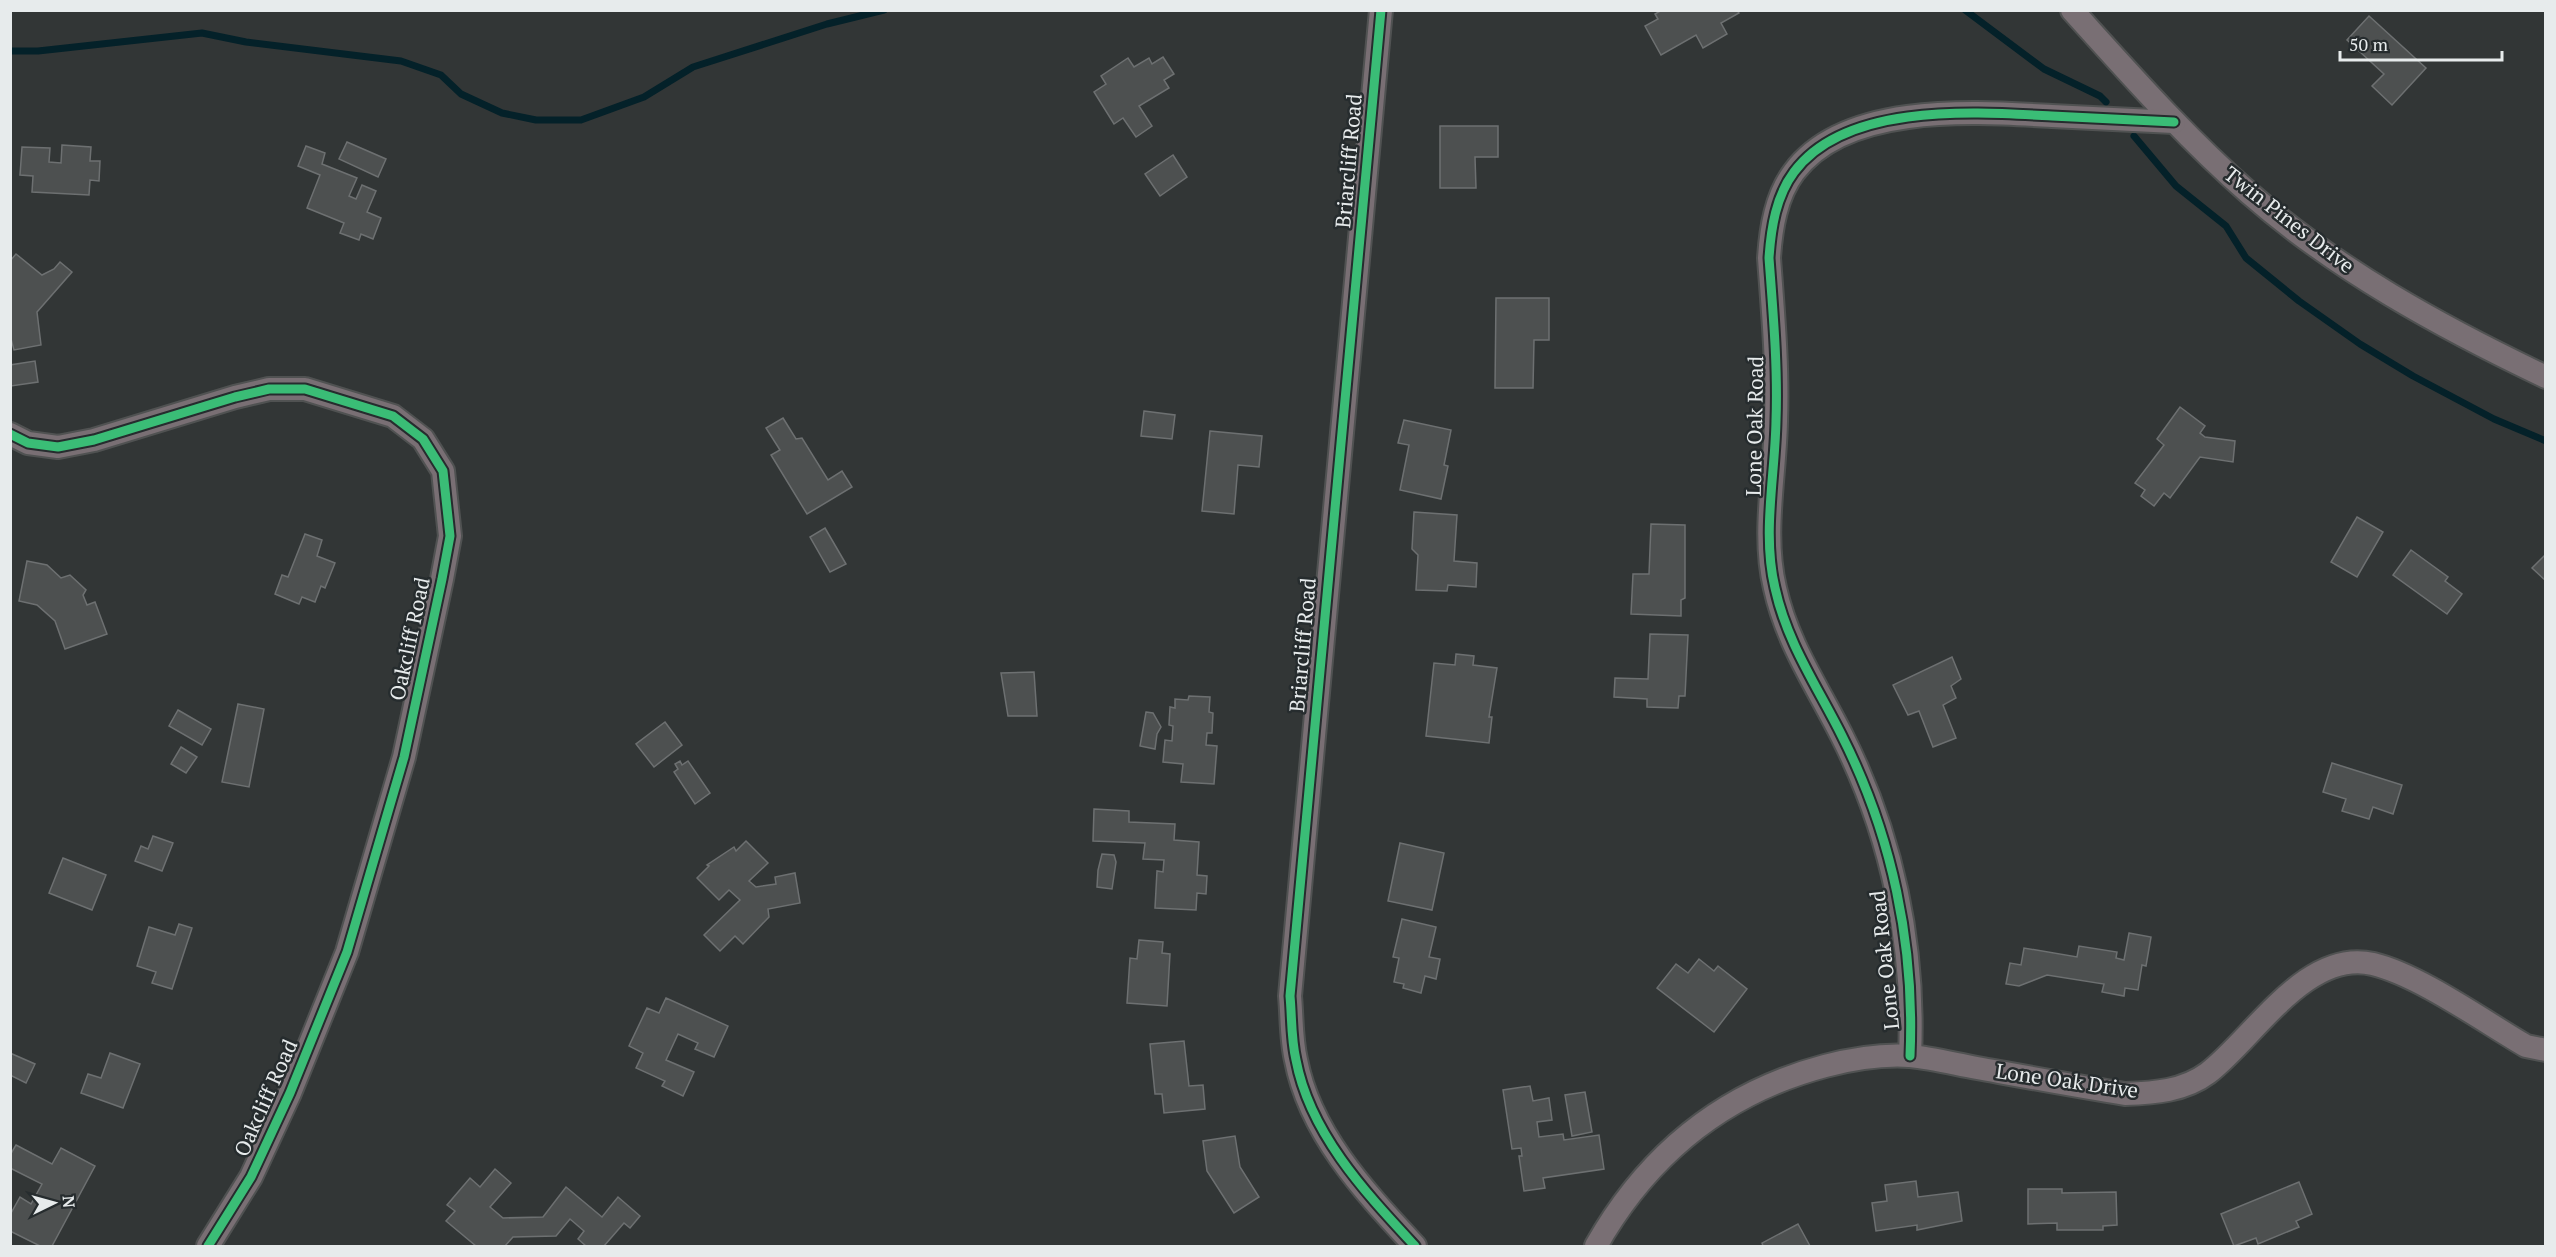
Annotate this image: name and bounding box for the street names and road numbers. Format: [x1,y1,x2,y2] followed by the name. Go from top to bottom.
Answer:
[1328,92,1368,229] street label: Briarcliff Road
[2219,159,2361,279] street label: Twin Pines Drive
[1739,355,1769,496] street label: Lone Oak Road
[382,574,436,703] street label: Oakcliff Road
[1282,576,1322,713] street label: Briarcliff Road
[1863,889,1905,1031] street label: Lone Oak Road
[227,1034,304,1161] street label: Oakcliff Road
[1994,1056,2140,1104] street label: Lone Oak Drive

